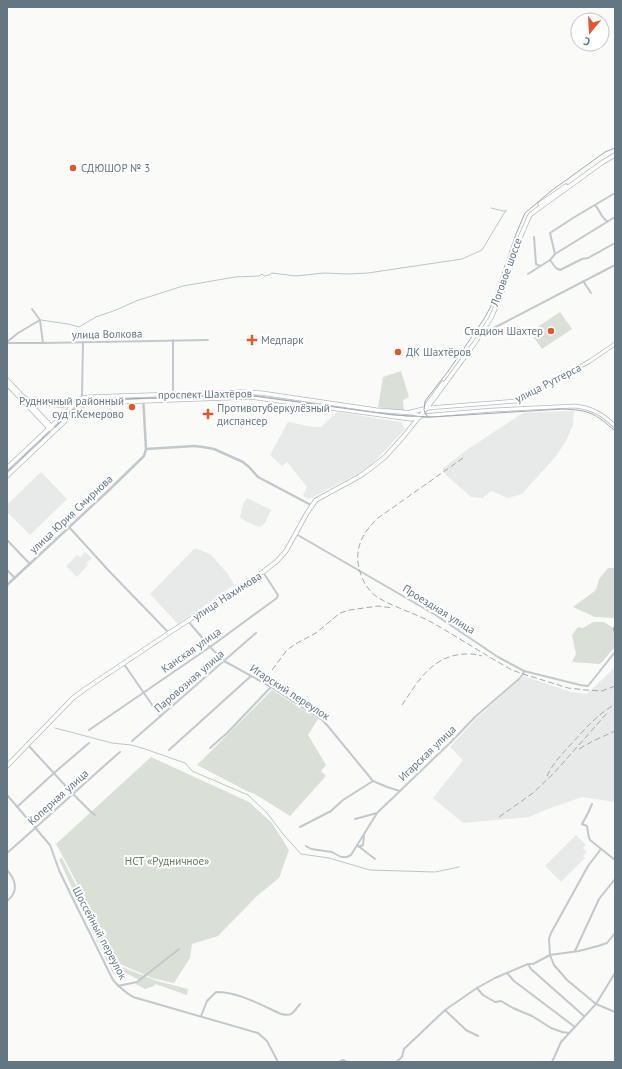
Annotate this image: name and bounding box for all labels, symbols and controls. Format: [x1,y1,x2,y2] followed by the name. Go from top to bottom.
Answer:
[570,12,610,52] north arrow
[582,34,592,49] text: С
[81,161,150,175] place label: СДЮШОР № 3
[68,163,78,173] marker: СДЮШОР № 3
[487,236,525,309] street label: Логовое шоссе
[464,324,543,338] place label: Стадион Шахтер
[72,326,142,342] street label: улица Волкова
[546,326,556,336] marker: Стадион Шахтер
[261,333,304,347] place label: Медпарк
[246,334,258,346] marker: Медпарк
[406,345,471,359] place label: ДК Шахтёров
[393,347,403,357] marker: ДК Шахтёров
[513,360,583,406] street label: улица Рутгерса
[158,386,252,402] street label: проспект Шахтёров
[19,394,124,421] place label: Рудничный районный суд г.Кемерово
[217,401,330,428] place label: Противотуберкулёзный диспансер
[127,402,137,412] marker: Рудничный районный суд г.Кемерово
[202,408,214,420] marker: Противотуберкулёзный диспансер
[26,472,116,556] street label: улица Юрия Смирнова
[190,569,264,623] street label: улица Нахимова
[400,581,478,637] street label: Проездная улица
[158,624,224,676] street label: Канская улица
[151,647,227,715] street label: Паровозная улица
[247,661,333,723] street label: Игарский переулок
[395,722,459,784] street label: Игарская улица
[25,766,91,828] street label: Коперная улица
[125,854,209,868] park label: НСТ «Рудничное»
[70,884,131,982] street label: Шоссейный переулок

